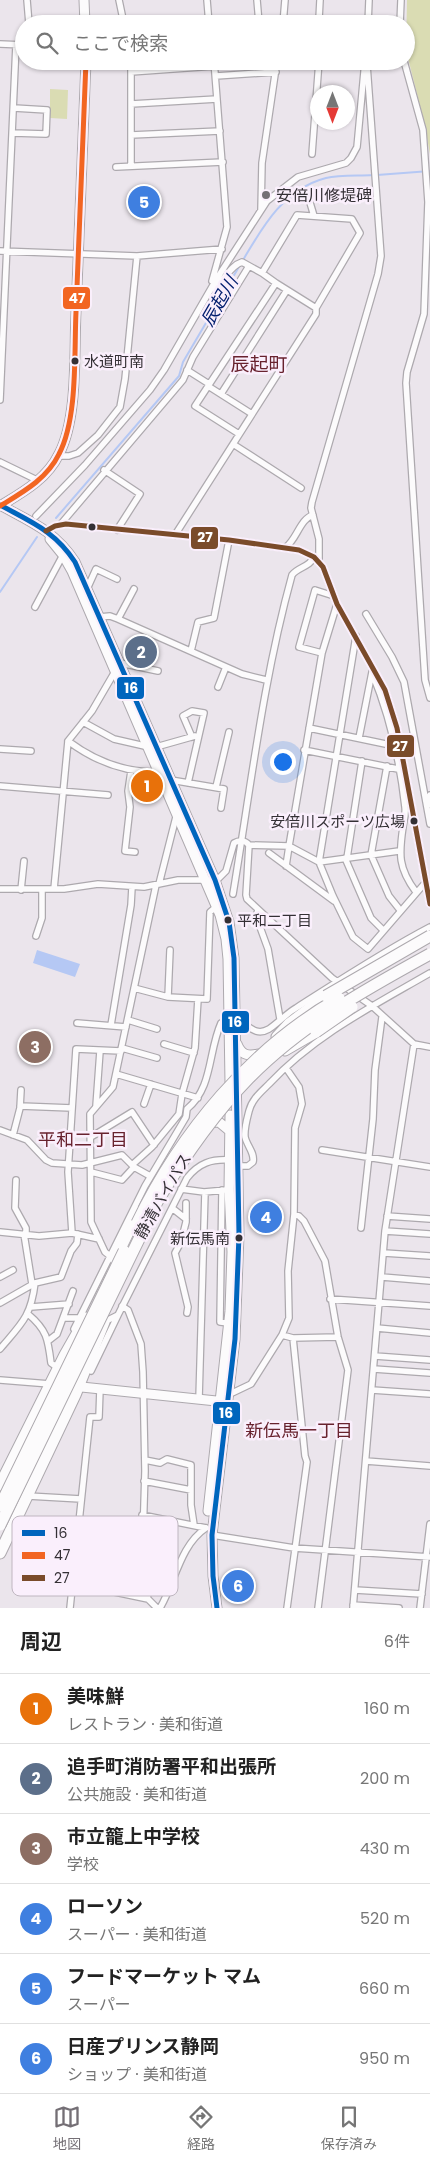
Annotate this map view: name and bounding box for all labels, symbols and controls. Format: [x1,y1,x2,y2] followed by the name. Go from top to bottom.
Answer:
[15,15,415,70] search box
[33,29,61,57] icon: search
[73,30,168,57] text: ここで検索
[310,85,355,130] north arrow
[128,183,160,221] pin: 5
[276,184,372,207] place label: 安倍川修堤碑
[260,189,272,201] marker: 安倍川修堤碑
[195,270,244,331] water label: 辰起川
[62,286,91,310] line badge: 47
[69,288,86,308] text: 47
[84,351,144,372] place label: 水道町南
[230,351,288,378] district label: 辰起町
[70,356,80,366] marker: 水道町南
[87,522,97,532] unlabelled marker
[190,526,219,550] line badge: 27
[197,527,213,547] text: 27
[125,633,157,671] pin: 2
[116,676,145,700] line badge: 16
[124,678,138,698] text: 16
[386,734,415,758] line badge: 27
[392,736,408,756] text: 27
[270,749,296,775] your location
[131,767,163,805] pin: 1
[270,811,405,832] place label: 安倍川スポーツ広場
[409,816,419,826] marker: 安倍川スポーツ広場
[237,910,312,931] place label: 平和二丁目
[223,915,233,925] marker: 平和二丁目
[221,1010,250,1034] line badge: 16
[228,1012,242,1032] text: 16
[19,1028,51,1066] pin: 3
[38,1127,128,1152] district label: 平和二丁目
[129,1149,197,1243] street label: 静清バイパス
[250,1198,282,1236] pin: 4
[170,1228,230,1249] place label: 新伝馬南
[234,1233,244,1243] marker: 新伝馬南
[212,1401,241,1425] line badge: 16
[219,1403,233,1423] text: 16
[245,1418,353,1443] district label: 新伝馬一丁目
[12,1516,178,1596] legend
[54,1523,67,1543] text: 16
[54,1545,71,1565] text: 47
[222,1567,254,1605] pin: 6
[54,1568,70,1588] text: 27
[20,1627,62,1656] text: 周辺
[384,1630,410,1653] text: 6件
[67,1683,124,1710] text: 美味鮮
[33,1697,39,1720] text: 1
[364,1697,410,1720] text: 160 m
[67,1713,223,1736] text: レストラン · 美和街道
[67,1753,276,1780] text: 追手町消防署平和出張所
[31,1767,41,1790] text: 2
[360,1767,410,1790] text: 200 m
[67,1783,207,1806] text: 公共施設 · 美和街道
[67,1823,200,1850] text: 市立籠上中学校
[31,1837,41,1860] text: 3
[360,1837,410,1860] text: 430 m
[67,1853,99,1876] text: 学校
[67,1893,143,1920] text: ローソン
[31,1907,41,1930] text: 4
[360,1907,410,1930] text: 520 m
[67,1923,207,1946] text: スーパー · 美和街道
[67,1963,261,1990] text: フードマーケット マム
[31,1977,41,2000] text: 5
[359,1977,410,2000] text: 660 m
[67,1993,131,2016] text: スーパー
[67,2033,219,2060] text: 日産プリンス静岡
[31,2047,41,2070] text: 6
[359,2047,410,2070] text: 950 m
[67,2063,207,2086] text: ショップ · 美和街道
[53,2103,81,2155] tab: 地図
[187,2103,215,2155] tab: 経路
[321,2103,377,2155] tab: 保存済み

